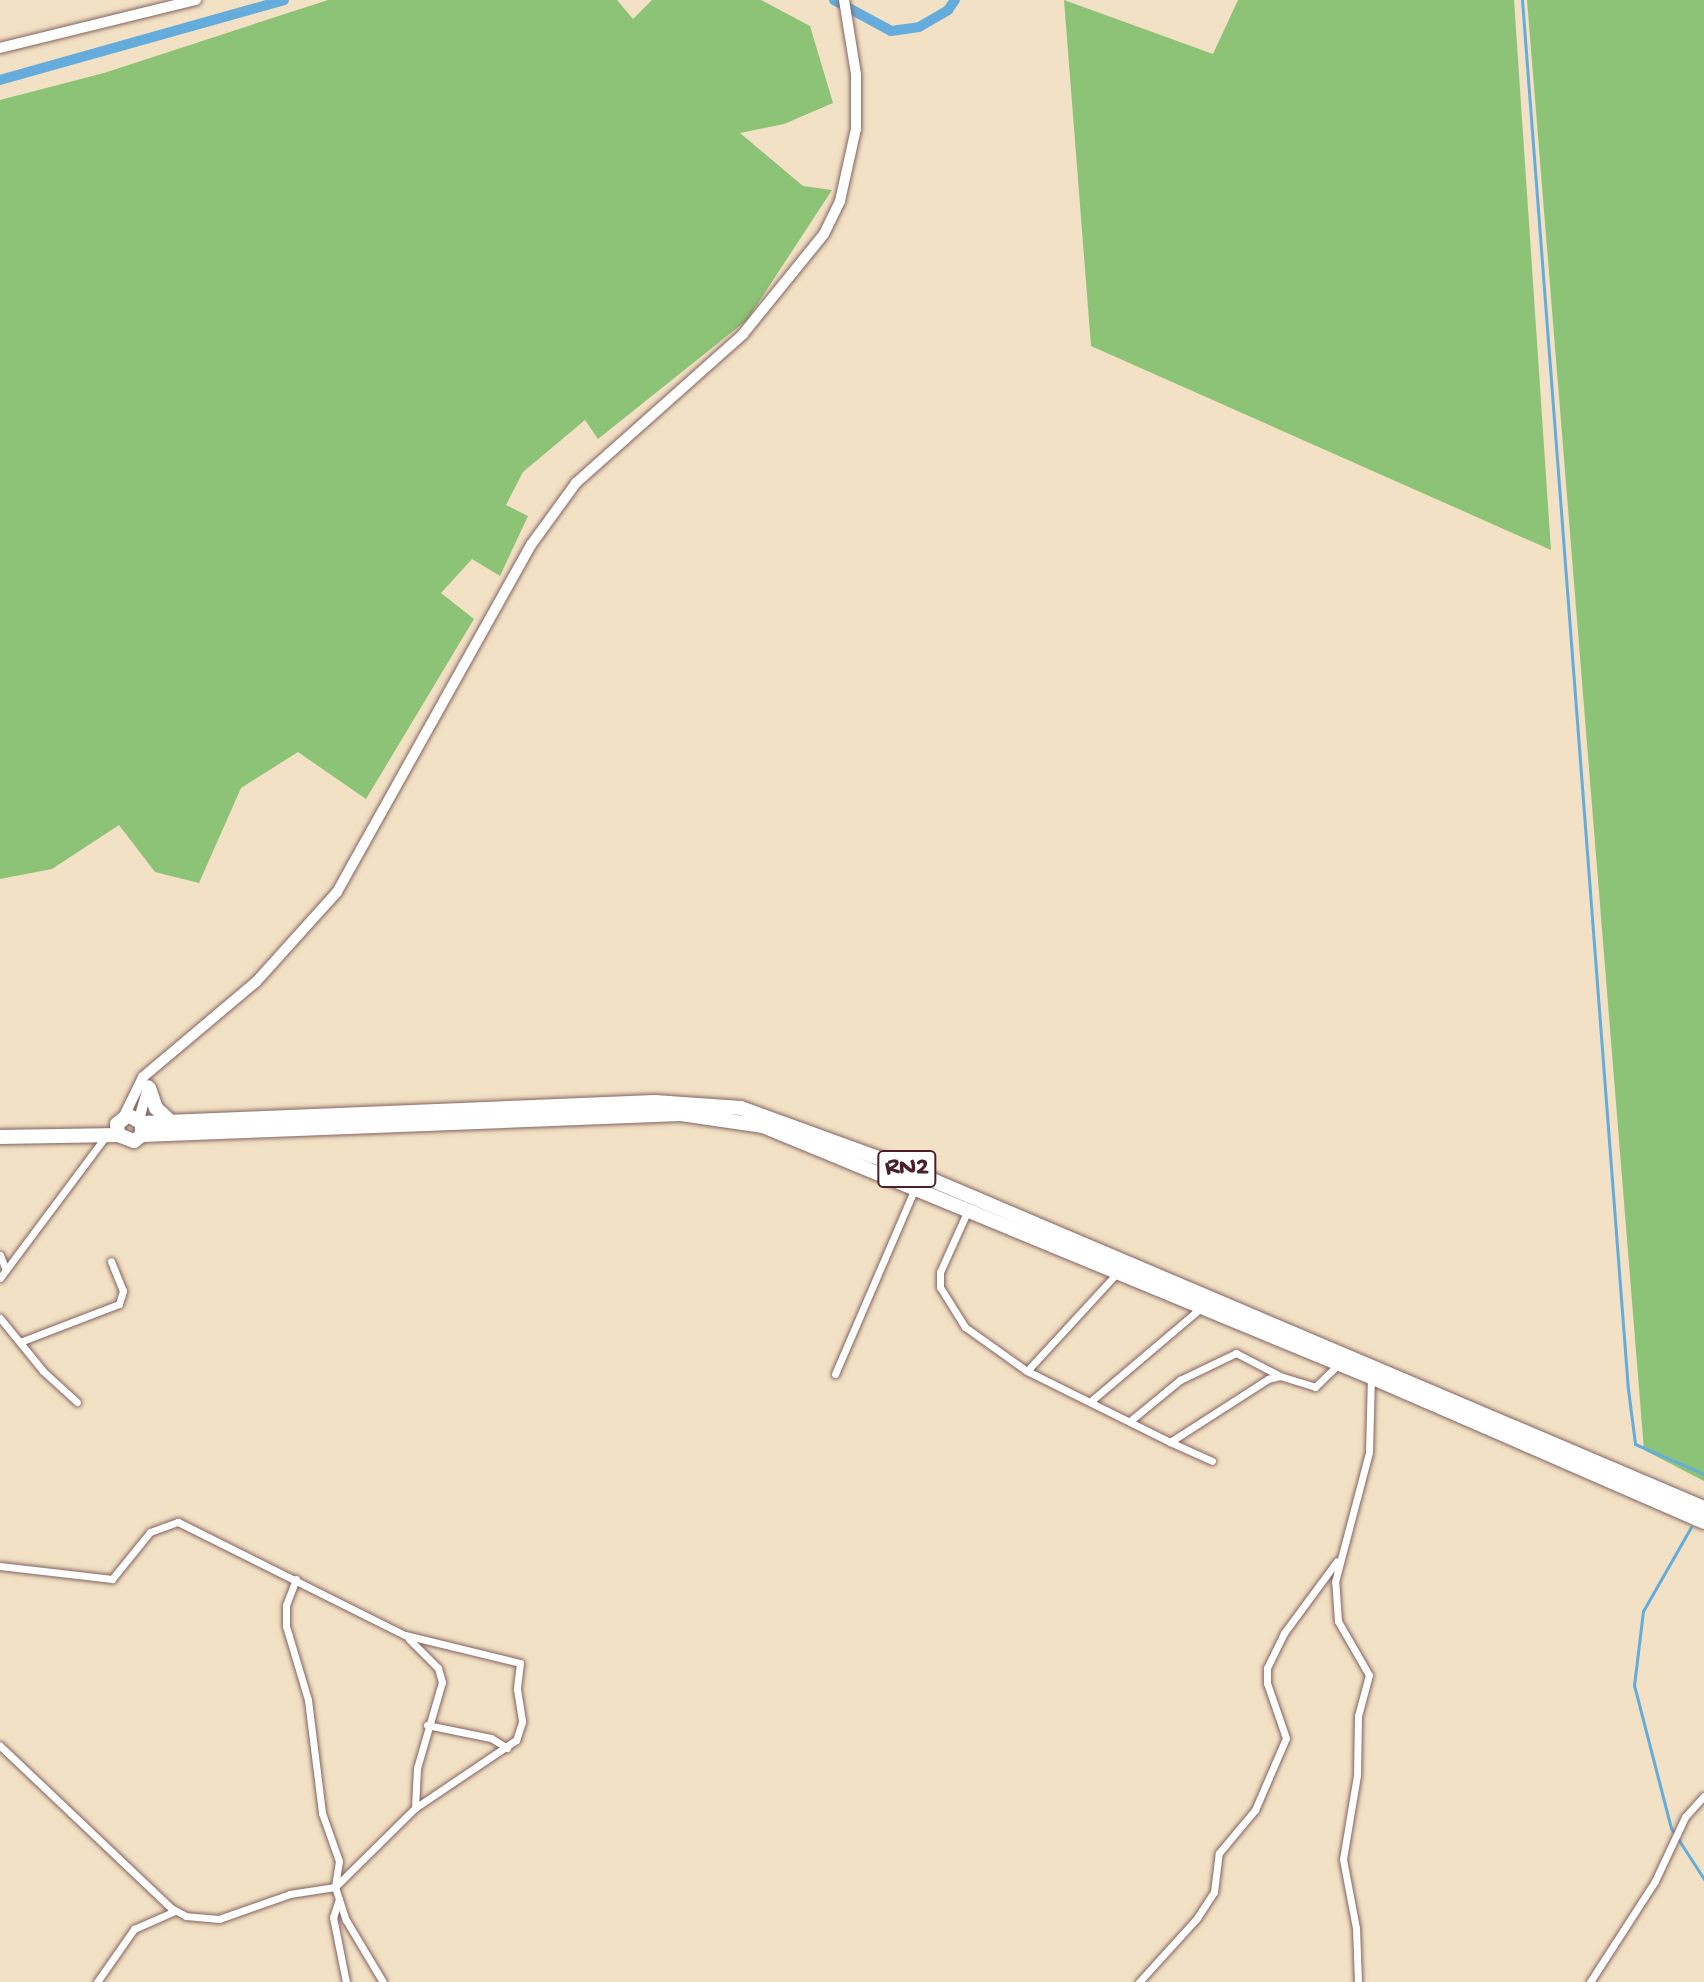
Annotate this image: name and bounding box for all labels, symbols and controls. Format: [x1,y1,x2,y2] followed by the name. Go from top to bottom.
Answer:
[877,1147,937,1191] road number: RN2

